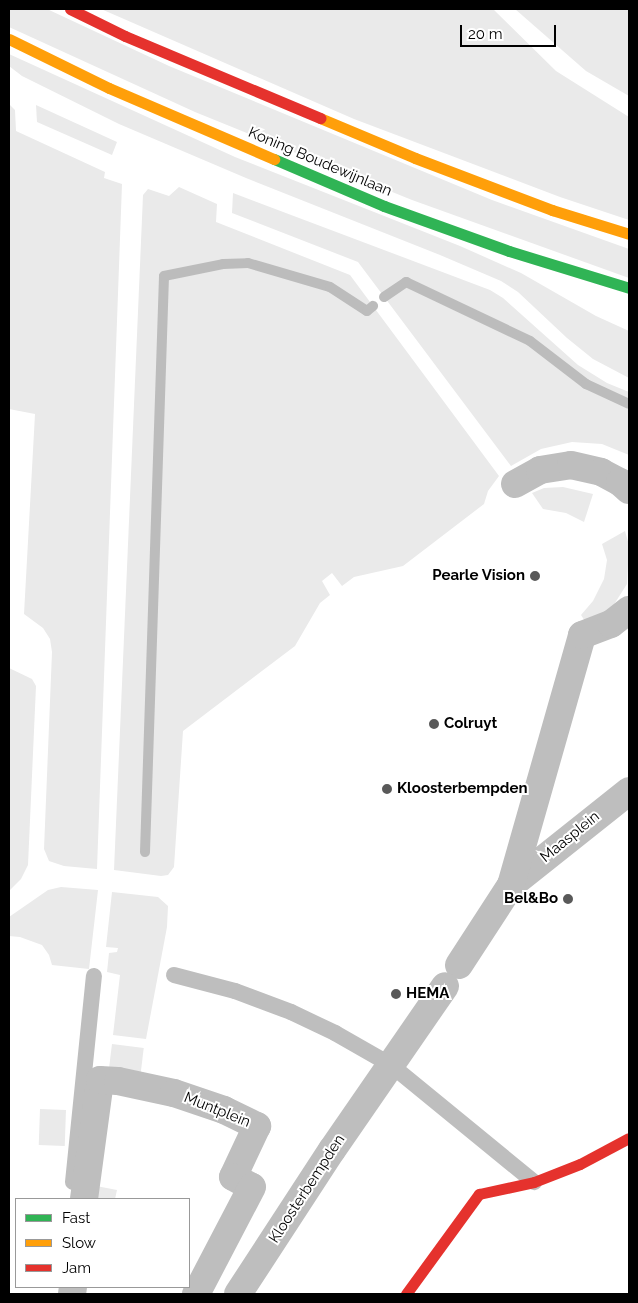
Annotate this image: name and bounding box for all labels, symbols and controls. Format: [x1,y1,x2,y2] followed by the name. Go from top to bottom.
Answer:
[463,15,559,47] scale bar
[468,25,503,43] text: 20 m
[245,124,395,200] street label: Koning Boudewijnlaan
[432,567,525,585] place label: Pearle Vision
[529,570,541,582] marker: Pearle Vision
[444,715,497,733] place label: Colruyt
[428,718,440,730] marker: Colruyt
[397,780,527,798] place label: Kloosterbempden
[381,783,393,795] marker: Kloosterbempden
[537,808,603,866] street label: Maasplein
[504,890,558,908] place label: Bel&Bo
[562,893,574,905] marker: Bel&Bo
[406,985,449,1003] place label: HEMA
[390,988,402,1000] marker: HEMA
[181,1089,253,1131] street label: Muntplein
[265,1131,349,1247] street label: Kloosterbempden
[15,1198,190,1288] legend
[62,1209,90,1227] text: Fast
[62,1234,96,1252] text: Slow
[62,1259,91,1277] text: Jam

